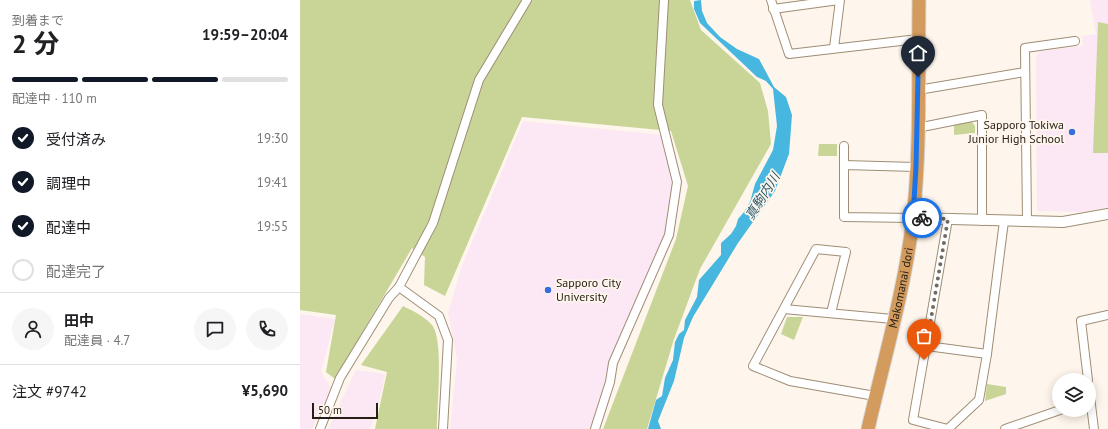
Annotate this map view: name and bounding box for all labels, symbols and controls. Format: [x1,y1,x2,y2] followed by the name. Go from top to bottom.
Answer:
[12,12,64,29] text: 到着まで
[202,25,288,44] text: 19:59–20:04
[12,27,59,60] text: 2 分
[901,36,935,77] pin
[907,42,929,64] icon: home
[12,90,97,107] text: 配達中 · 110 m
[967,117,1064,146] place label: Sapporo Tokiwa Junior High School
[12,127,34,149] icon: check
[1067,127,1077,137] marker: Sapporo Tokiwa Junior High School
[46,130,106,149] text: 受付済み
[257,130,288,147] text: 19:30
[741,168,784,223] water label: 真駒内川
[12,171,34,193] icon: check
[46,174,91,193] text: 調理中
[257,174,288,191] text: 19:41
[902,198,942,238] courier
[911,207,933,229] icon: bike
[12,215,34,237] icon: check
[46,218,91,237] text: 配達中
[257,218,288,235] text: 19:55
[885,246,916,330] street label: Makomanai dori
[46,262,106,281] text: 配達完了
[556,275,622,304] place label: Sapporo City University
[543,285,553,295] marker: Sapporo City University
[12,308,54,350] button: person
[194,308,236,350] button: chat
[246,308,288,350] button: phone
[64,311,94,330] text: 田中
[907,319,941,360] pin
[913,325,935,347] icon: bag
[64,332,130,349] text: 配達員 · 4.7
[1052,373,1096,417] map controls
[1052,373,1096,417] button: layers
[242,381,288,400] text: ¥5,690
[12,382,87,401] text: 注文 #9742
[312,401,378,420] scale bar
[318,403,342,417] text: 50 m

